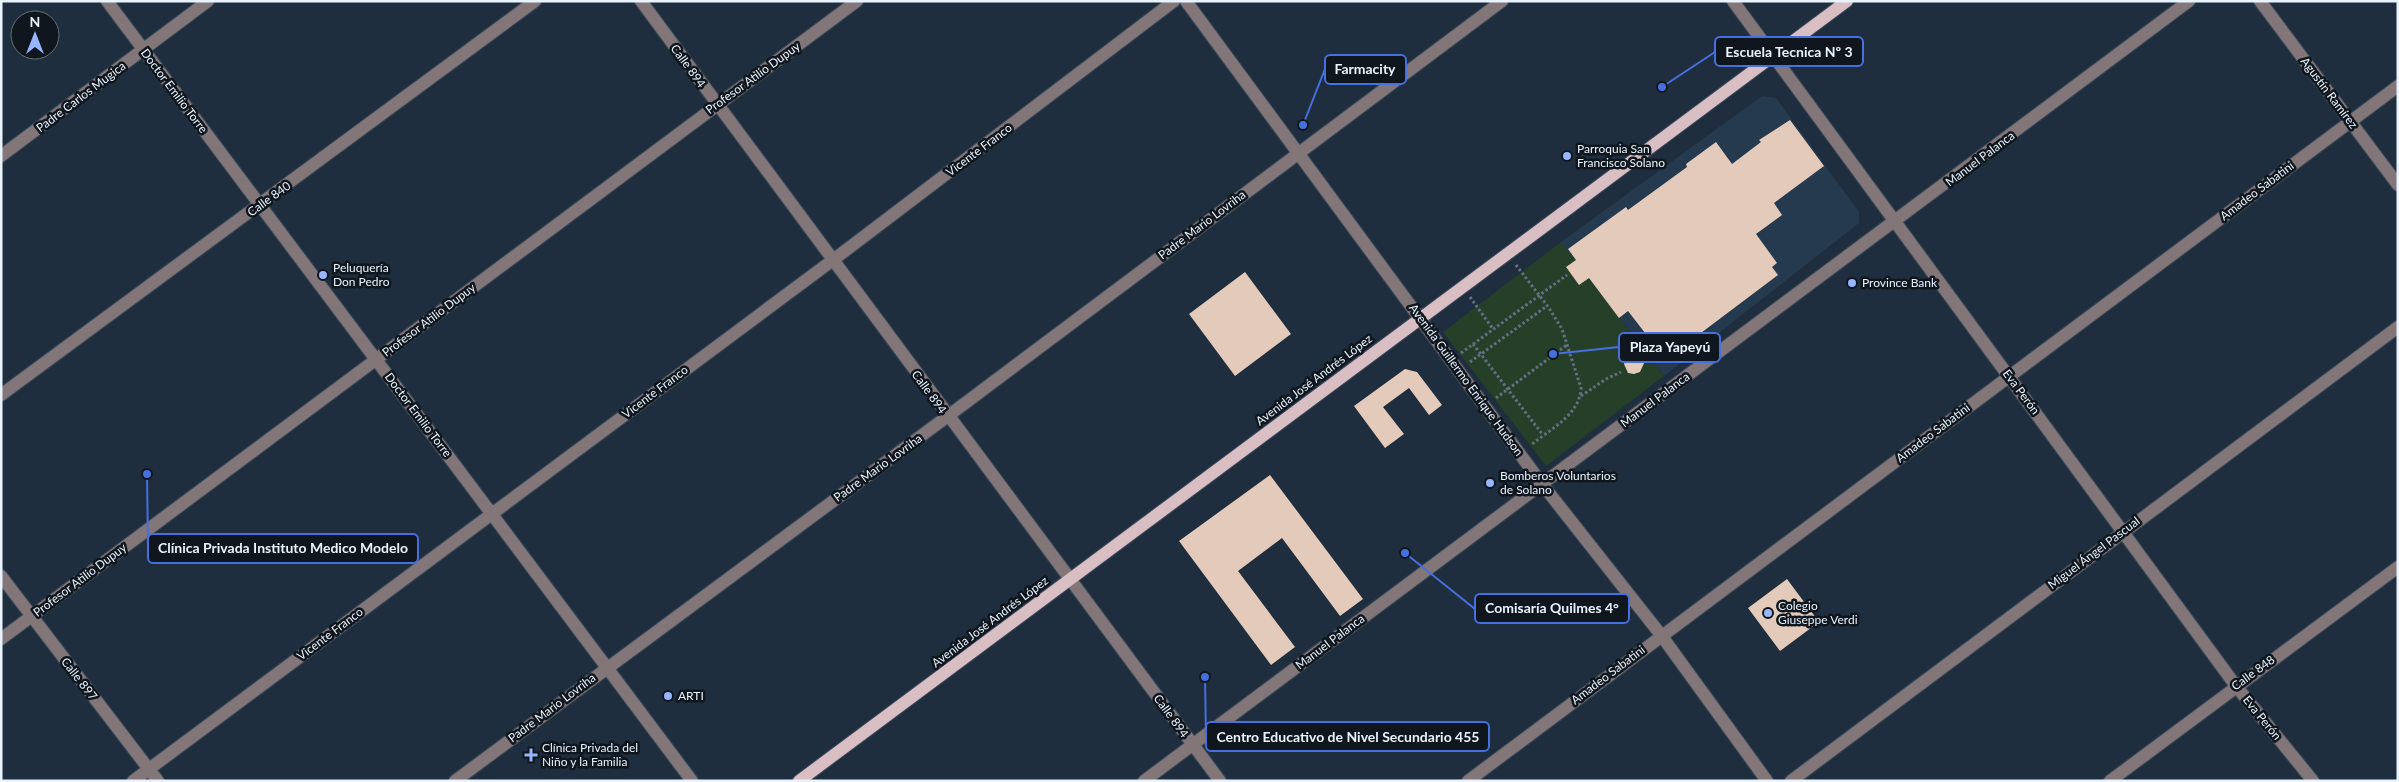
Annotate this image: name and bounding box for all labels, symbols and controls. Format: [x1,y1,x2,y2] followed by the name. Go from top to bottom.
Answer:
[10,10,60,60] north arrow
[30,13,40,30] text: N
[1715,37,1863,66] callout: Escuela Tecnica Nº 3
[703,38,804,117] street label: Profesor Atilio Dupuy
[668,41,709,90] street label: Calle 894
[1725,43,1853,60] text: Escuela Tecnica Nº 3
[138,46,211,136] street label: Doctor Emilio Torre
[2298,54,2361,132] street label: Agustín Ramírez
[1325,55,1406,84] callout: Farmacity
[33,58,128,135] street label: Padre Carlos Mugica
[1334,60,1396,77] text: Farmacity
[943,120,1015,179] street label: Vicente Franco
[1942,128,2017,189] street label: Manuel Palanca
[1577,141,1665,170] place label: Parroquia San Francisco Solano
[1561,150,1573,162] marker: Parroquia San Francisco Solano
[2217,158,2297,223] street label: Amadeo Sabatini
[244,178,293,219] street label: Calle 840
[1155,187,1248,262] street label: Padre Mario Lovriha
[333,260,390,289] place label: Peluquería Don Pedro
[317,269,329,281] marker: Peluquería Don Pedro
[1862,275,1938,290] place label: Province Bank
[1846,277,1858,289] marker: Province Bank
[379,279,479,360] street label: Profesor Atilio Dupuy
[1406,301,1527,459] street label: Avenida Guillermo Enrique Hudson
[1252,331,1375,428] street label: Avenida José Andrés López
[1619,333,1720,362] callout: Plaza Yapeyú
[1630,338,1710,355] text: Plaza Yapeyú
[619,362,691,421] street label: Vicente Franco
[2000,366,2043,417] street label: Eva Perón
[909,367,950,416] street label: Calle 894
[1617,369,1692,430] street label: Manuel Palanca
[382,370,455,460] street label: Doctor Emilio Torre
[1893,400,1973,465] street label: Amadeo Sabatini
[831,430,925,505] street label: Padre Mario Lovriha
[1500,468,1616,497] place label: Bomberos Voluntarios de Solano
[1484,477,1496,489] marker: Bomberos Voluntarios de Solano
[2045,513,2143,592] street label: Miguel Ángel Pascual
[148,534,418,563] callout: Clínica Privada Instituto Medico Modelo
[30,539,130,620] street label: Profesor Atilio Dupuy
[158,539,408,556] text: Clínica Privada Instituto Medico Modelo
[928,573,1051,670] street label: Avenida José Andrés López
[1475,594,1629,623] callout: Comisaría Quilmes 4°
[1778,598,1858,627] place label: Colegio Giuseppe Verdi
[1485,599,1619,616] text: Comisaría Quilmes 4°
[294,604,366,663] street label: Vicente Franco
[1762,607,1774,619] marker: Colegio Giuseppe Verdi
[1292,611,1367,672] street label: Manuel Palanca
[1568,642,1648,707] street label: Amadeo Sabatini
[2228,652,2277,693] street label: Calle 848
[58,654,101,703] street label: Calle 897
[505,670,598,745] street label: Padre Mario Lovriha
[678,688,704,703] place label: ARTI
[662,690,674,702] marker: ARTI
[1151,691,1192,740] street label: Calle 894
[2240,693,2285,743] street label: Eva Perón
[1206,722,1489,751] callout: Centro Educativo de Nivel Secundario 455
[1217,728,1479,745] text: Centro Educativo de Nivel Secundario 455
[542,740,638,769] place label: Clínica Privada del Niño y la Familia
[524,748,538,762] marker: Clínica Privada del Niño y la Familia

